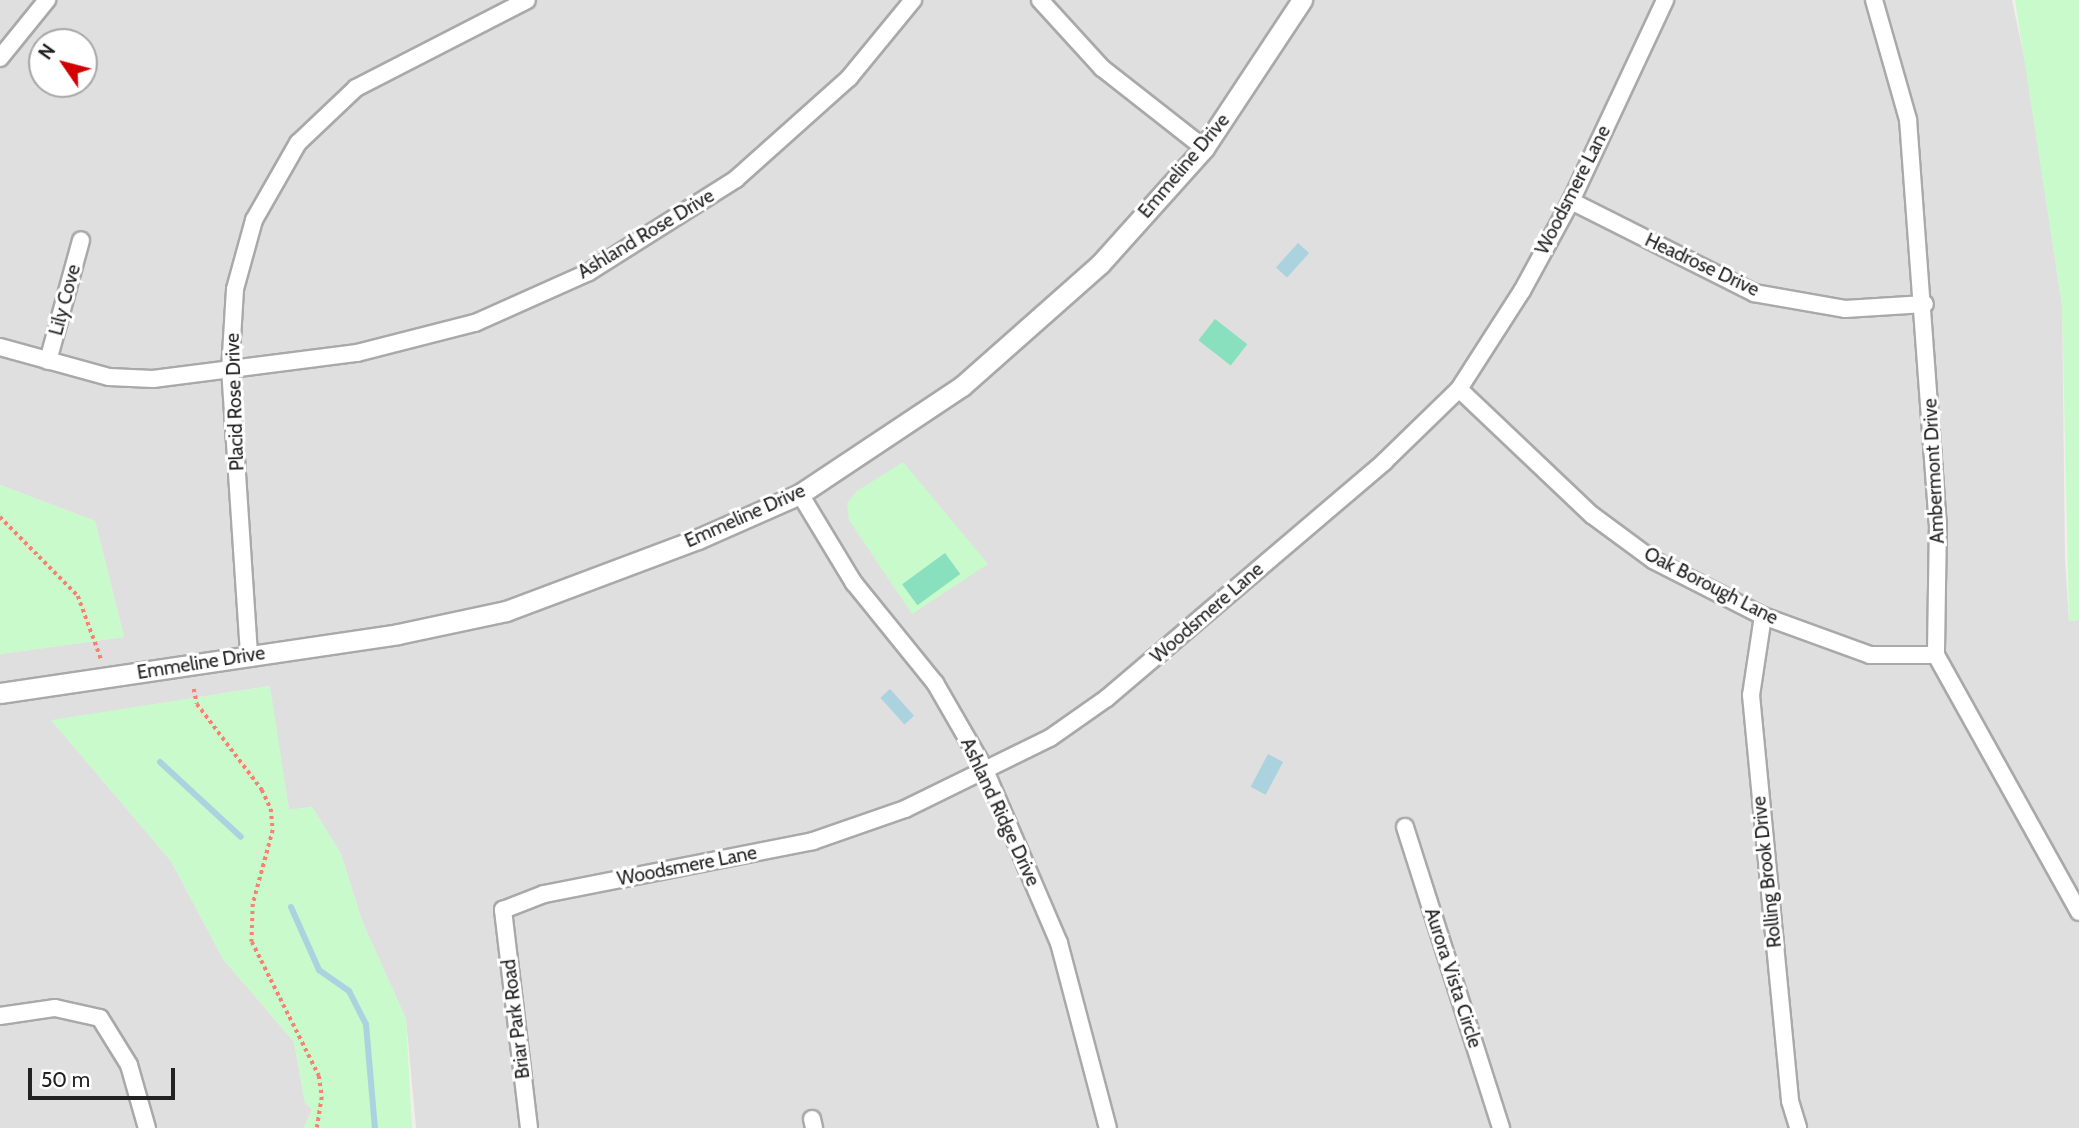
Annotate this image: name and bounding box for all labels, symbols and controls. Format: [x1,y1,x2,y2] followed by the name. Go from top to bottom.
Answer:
[28,28,98,98] north arrow
[34,40,60,64] text: N
[1134,109,1234,223] street label: Emmeline Drive
[1531,122,1615,258] street label: Woodsmere Lane
[574,184,718,284] street label: Ashland Rose Drive
[1641,229,1763,301] street label: Headrose Drive
[45,262,85,338] street label: Lily Cove
[221,333,249,471] street label: Placid Rose Drive
[1919,398,1949,544] street label: Ambermont Drive
[681,479,809,553] street label: Emmeline Drive
[1640,542,1782,630] street label: Oak Borough Lane
[1146,558,1268,668] street label: Woodsmere Lane
[135,642,267,684] street label: Emmeline Drive
[956,734,1044,890] street label: Ashland Ridge Drive
[1748,795,1786,949] street label: Rolling Brook Drive
[615,841,759,891] street label: Woodsmere Lane
[1420,905,1486,1051] street label: Aurora Vista Circle
[497,958,535,1080] street label: Briar Park Road
[32,1054,178,1098] scale bar
[41,1067,90,1092] text: 50 m

